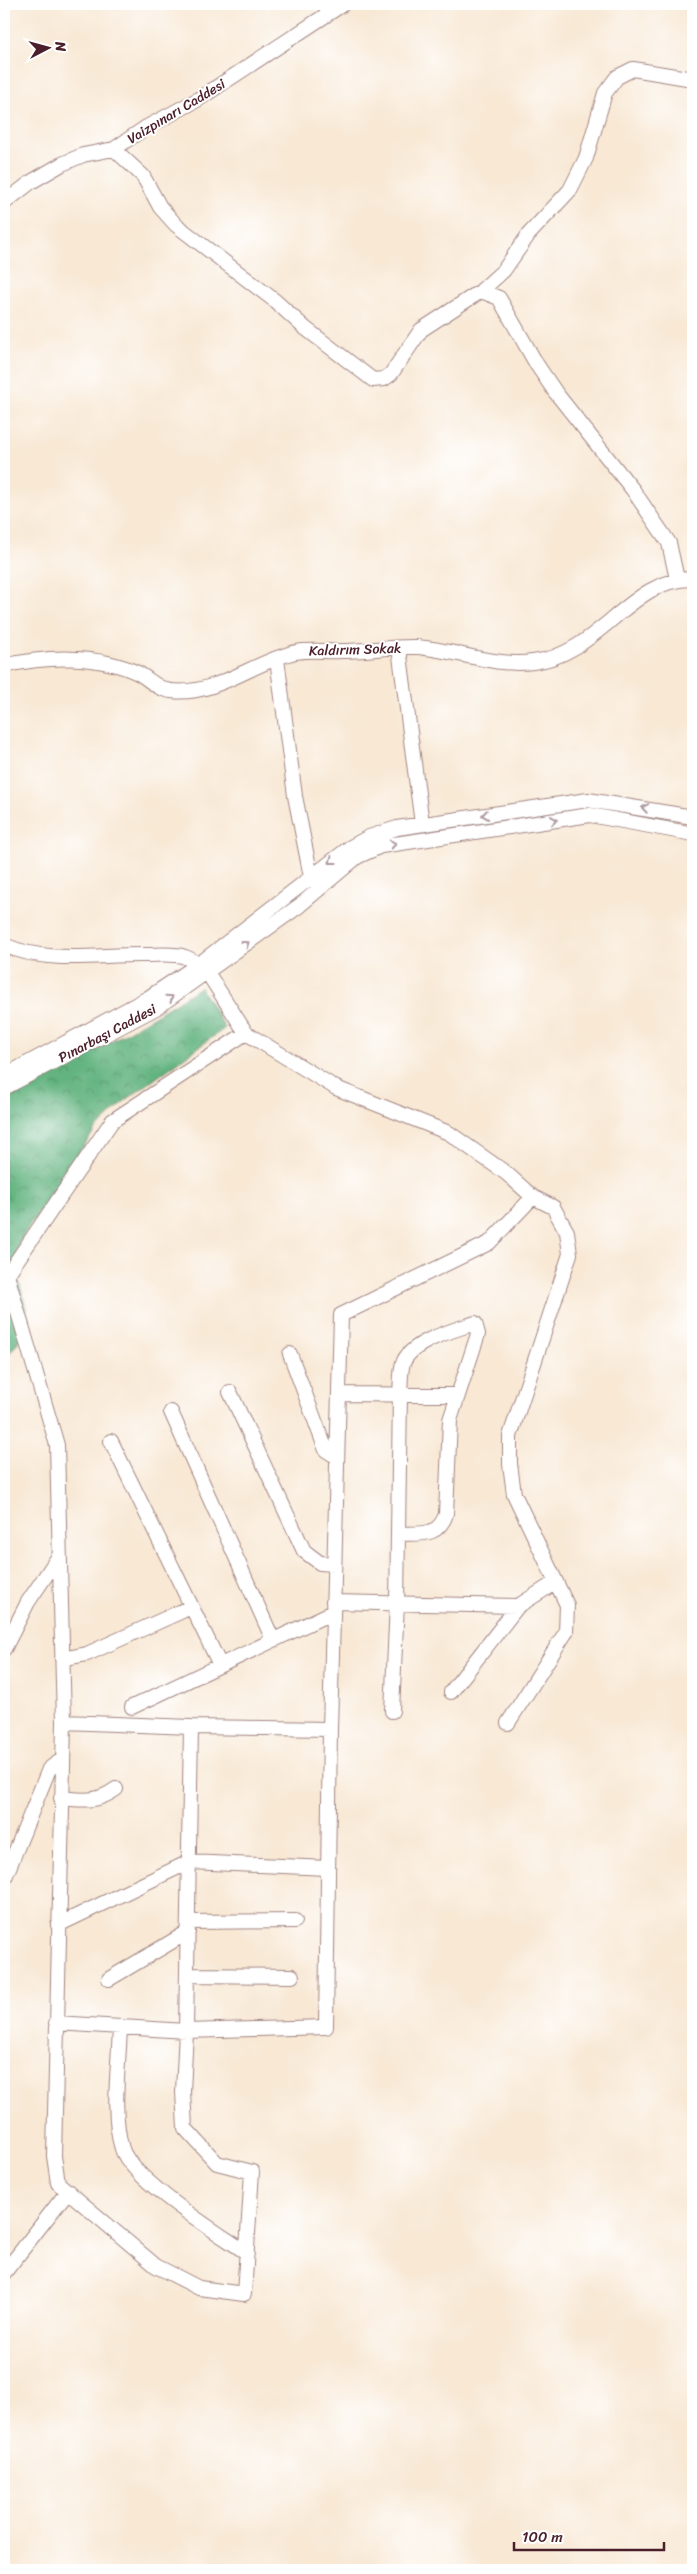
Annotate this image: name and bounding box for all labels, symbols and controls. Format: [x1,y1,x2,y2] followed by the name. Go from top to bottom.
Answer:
[22,22,72,72] north arrow
[47,40,73,53] text: N
[122,71,231,151] street label: Vaizpınarı Caddesi
[308,635,402,664] street label: Kaldırım Sokak
[641,804,650,814] one-way arrow
[480,810,489,820] one-way arrow
[551,815,559,826] one-way arrow
[389,839,398,849] one-way arrow
[329,856,338,864] one-way arrow
[240,941,250,950] one-way arrow
[164,995,173,1004] one-way arrow
[53,996,162,1070] street label: Pınarbaşı Caddesi
[514,2519,664,2551] scale bar
[522,2524,563,2550] text: 100 m

